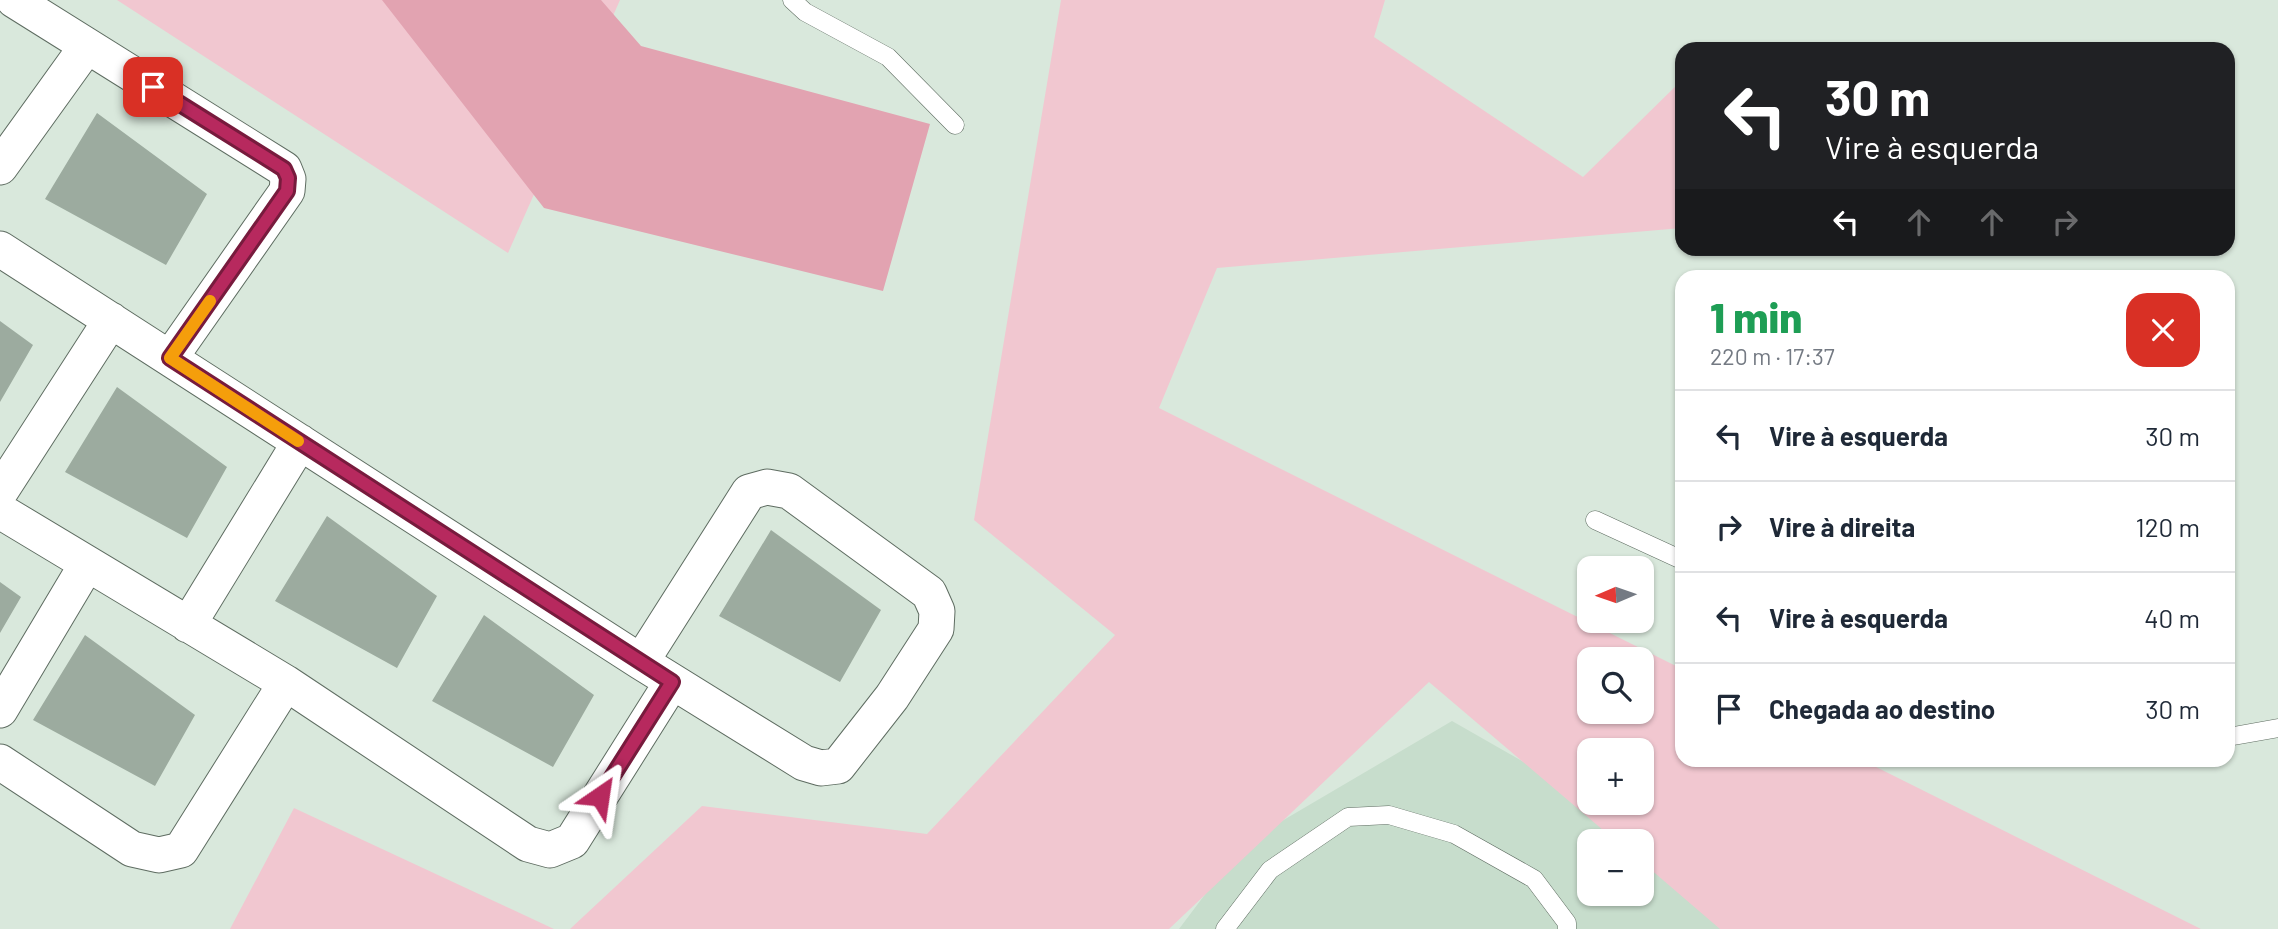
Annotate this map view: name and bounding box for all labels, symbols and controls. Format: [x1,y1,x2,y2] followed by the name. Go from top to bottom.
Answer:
[123,57,183,117] pin
[1825,67,1930,126] text: 30 m
[134,68,172,106] icon: arrive
[1710,70,1801,161] icon: left
[1825,127,2039,165] text: Vire à esquerda
[1827,203,1865,241] icon: left
[1900,203,1938,241] icon: ahead
[1973,203,2011,241] icon: ahead
[2046,203,2084,241] icon: right
[1710,291,1802,341] text: 1 min
[2126,293,2200,367] button: close
[1710,342,1835,370] text: 220 m · 17:37
[1710,417,1748,455] icon: left
[1769,420,1948,451] text: Vire à esquerda
[2145,420,2200,451] text: 30 m
[1710,508,1748,546] icon: right
[1769,511,1915,542] text: Vire à direita
[2136,511,2200,542] text: 120 m
[1577,556,1654,634] north arrow
[1577,556,1654,906] map controls
[1710,599,1748,637] icon: left
[1769,602,1948,633] text: Vire à esquerda
[2144,602,2200,633] text: 40 m
[1577,647,1654,724] button: search
[1710,690,1748,728] icon: arrive
[1769,693,1995,724] text: Chegada ao destino
[2145,693,2200,724] text: 30 m
[1577,738,1654,815] button: +
[563,759,637,833] position arrow
[1577,829,1654,906] button: −

